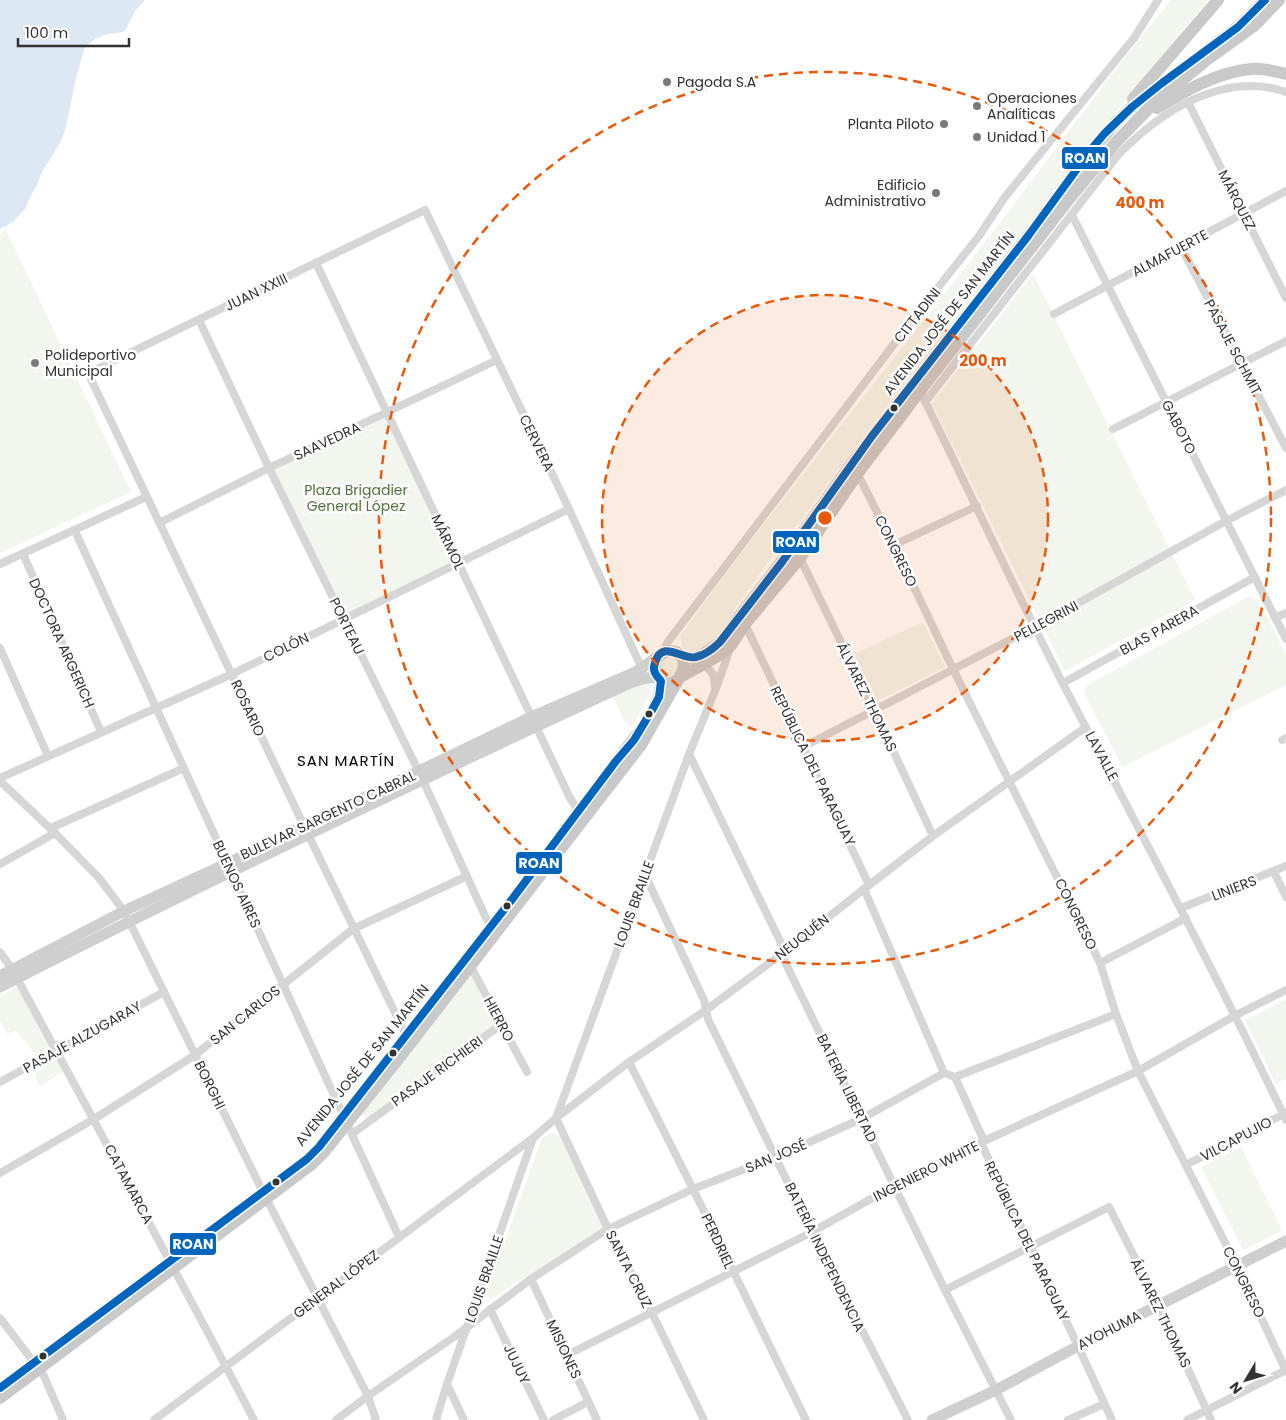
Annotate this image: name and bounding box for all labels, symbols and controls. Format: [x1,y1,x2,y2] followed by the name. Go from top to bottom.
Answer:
[18,15,129,47] scale bar
[25,22,68,43] text: 100 m
[677,72,756,92] place label: Pagoda S.A
[661,76,673,88] marker: Pagoda S.A
[987,88,1077,124] place label: Operaciones Analíticas
[971,100,983,112] marker: Operaciones Analíticas
[848,114,934,134] place label: Planta Piloto
[938,118,950,130] marker: Planta Piloto
[987,127,1045,147] place label: Unidad 1
[971,131,983,143] marker: Unidad 1
[1061,146,1109,170] line badge: ROAN
[1065,148,1105,168] text: ROAN
[1213,166,1261,234] street label: MÁRQUEZ
[824,175,926,211] place label: Edificio Administrativo
[930,187,942,199] marker: Edificio Administrativo
[1116,192,1165,213] text: 400 m
[1128,224,1212,282] street label: ALMAFUERTE
[879,227,1019,399] street label: AVENIDA JOSÉ DE SAN MARTÍN
[221,268,291,316] street label: JUAN XXIII
[889,283,945,347] street label: CITTADINI
[1199,296,1267,399] street label: PASAJE SCHMIT
[45,345,136,381] place label: Polideportivo Municipal
[959,350,1007,371] text: 200 m
[29,357,41,369] marker: Polideportivo Municipal
[1157,396,1201,458] street label: GABOTO
[889,403,899,413] unlabelled marker
[515,411,559,475] street label: CERVERA
[290,417,364,465] street label: SAAVEDRA
[304,480,408,516] park label: Plaza Brigadier General López
[816,509,834,527] centre of rings
[426,511,470,573] street label: MÁRMOL
[870,512,922,590] street label: CONGRESO
[772,530,820,554] line badge: ROAN
[776,532,816,552] text: ROAN
[24,575,100,711] street label: DOCTORA ARGERICH
[325,594,369,658] street label: PORTEAU
[1010,596,1082,646] street label: PELLEGRINI
[1116,600,1202,660] street label: BLAS PARERA
[260,627,312,667] street label: COLÓN
[832,639,902,755] street label: ÁLVAREZ THOMAS
[226,677,270,739] street label: ROSARIO
[766,683,860,849] street label: REPÚBLICA DEL PARAGUAY
[644,709,654,719] unlabelled marker
[1081,728,1123,784] street label: LAVALLE
[297,750,395,771] district label: SAN MARTÍN
[237,765,419,865] street label: BULEVAR SARGENTO CABRAL
[208,837,266,931] street label: BUENOS AIRES
[515,851,563,875] line badge: ROAN
[519,853,559,873] text: ROAN
[609,858,659,950] street label: LOUIS BRAILLE
[1209,870,1259,906] street label: LINIERS
[1050,875,1102,953] street label: CONGRESO
[502,901,512,911] unlabelled marker
[771,909,833,965] street label: NEUQUÉN
[206,980,284,1050] street label: SAN CARLOS
[290,980,434,1150] street label: AVENIDA JOSÉ DE SAN MARTÍN
[479,993,519,1045] street label: HIERRO
[19,996,145,1078] street label: PASAJE ALZUGARAY
[812,1030,882,1146] street label: BATERÍA LIBERTAD
[387,1031,487,1111] street label: PASAJE RICHIERI
[388,1048,398,1058] unlabelled marker
[190,1057,230,1113] street label: BORGHI
[1197,1112,1275,1166] street label: VILCAPUJIO
[742,1134,810,1178] street label: SAN JOSÉ
[869,1136,983,1206] street label: INGENIERO WHITE
[100,1141,158,1227] street label: CATAMARCA
[980,1158,1074,1324] street label: REPÚBLICA DEL PARAGUAY
[271,1177,281,1187] unlabelled marker
[780,1179,870,1335] street label: BATERÍA INDEPENDENCIA
[696,1210,740,1272] street label: PERDRIEL
[601,1227,657,1311] street label: SANTA CRUZ
[169,1232,217,1256] line badge: ROAN
[460,1233,508,1325] street label: LOUIS BRAILLE
[173,1234,213,1254] text: ROAN
[1218,1243,1270,1321] street label: CONGRESO
[289,1245,383,1323] street label: GENERAL LÓPEZ
[1126,1255,1196,1371] street label: ÁLVAREZ THOMAS
[1074,1305,1144,1355] street label: AYOHUMA
[542,1316,586,1382] street label: MISIONES
[499,1341,535,1387] street label: JUJUY
[38,1351,48,1361] unlabelled marker
[1221,1355,1271,1405] north arrow
[1225,1378,1247,1398] text: N

